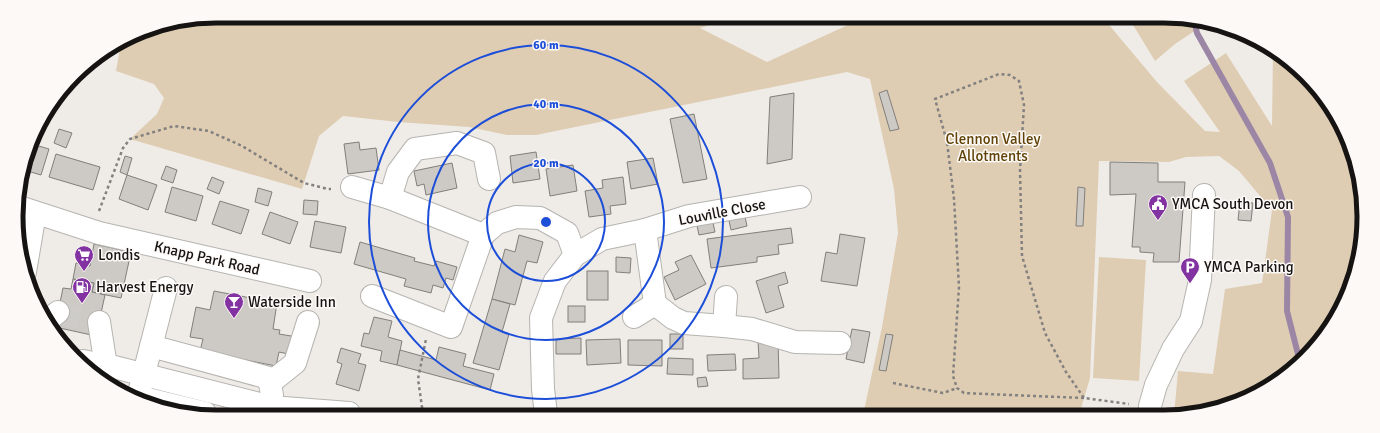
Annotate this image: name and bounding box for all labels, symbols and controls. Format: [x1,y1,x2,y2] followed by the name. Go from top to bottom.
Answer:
[533,38,559,53] text: 60 m
[533,97,559,112] text: 40 m
[946,130,1040,165] park label: Clennon Valley Allotments
[533,156,559,171] text: 20 m
[1147,193,1169,221] public building icon: YMCA South Devon
[677,195,767,229] street label: Louville Close
[1172,195,1294,213] place label: YMCA South Devon
[539,215,553,229] centre of rings
[152,237,262,279] street label: Knapp Park Road
[73,244,95,272] supermarket icon: Londis
[98,246,140,264] place label: Londis
[1179,256,1201,284] parking icon: YMCA Parking
[1204,258,1294,276] place label: YMCA Parking
[71,276,93,304] fuel station icon: Harvest Energy
[96,278,193,296] place label: Harvest Energy
[223,291,245,319] bar icon: Waterside Inn
[248,293,336,311] place label: Waterside Inn

